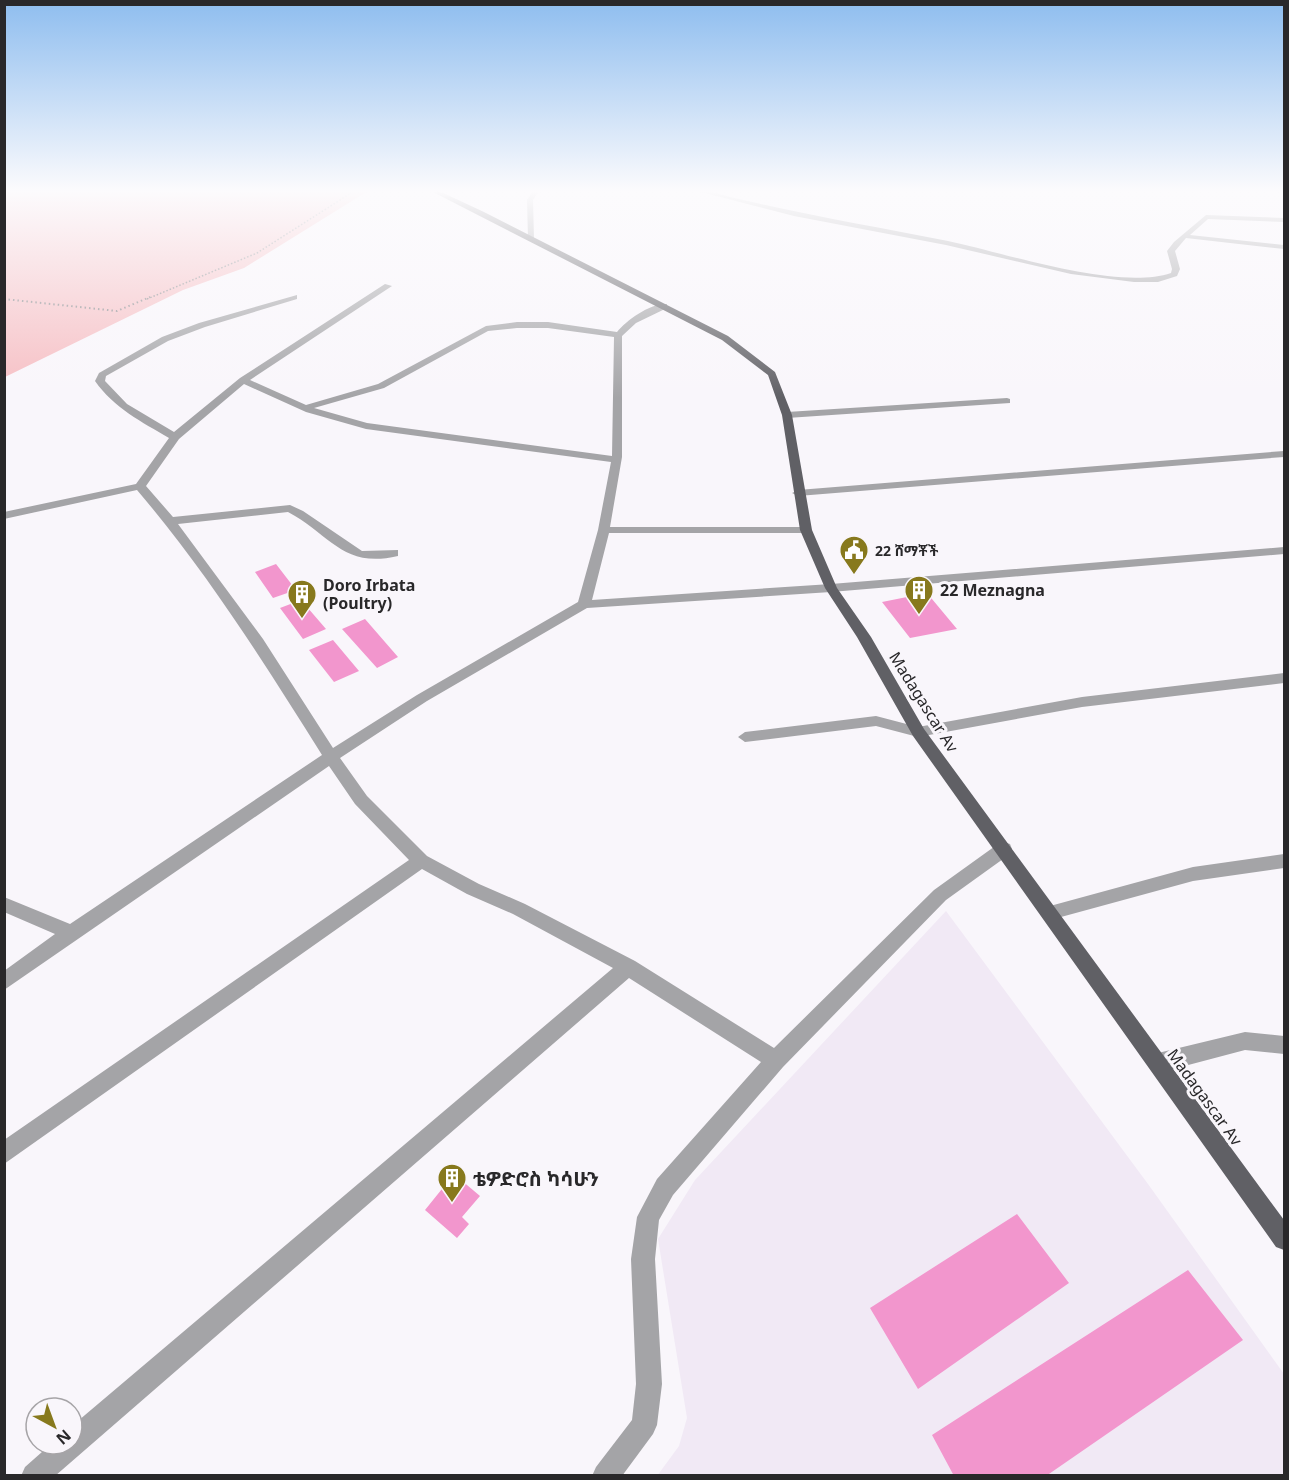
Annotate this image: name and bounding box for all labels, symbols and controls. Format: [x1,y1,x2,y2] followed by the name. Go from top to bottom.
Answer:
[838,534,870,576] public building icon: 22 ሸማቾች
[875,541,939,560] place label: 22 ሸማቾች
[323,574,415,614] place label: Doro Irbata (Poultry)
[903,574,935,616] building icon: 22 Meznagna
[286,578,318,620] building icon: Doro Irbata (Poultry)
[940,579,1045,601] place label: 22 Meznagna
[884,648,964,757] street label: Madagascar Av
[1162,1044,1248,1151] street label: Madagascar Av
[436,1162,468,1204] building icon: ቴዎድሮስ ካሳሁን
[473,1165,599,1192] place label: ቴዎድሮስ ካሳሁን
[24,1396,84,1456] north arrow
[52,1425,76,1450] text: N

